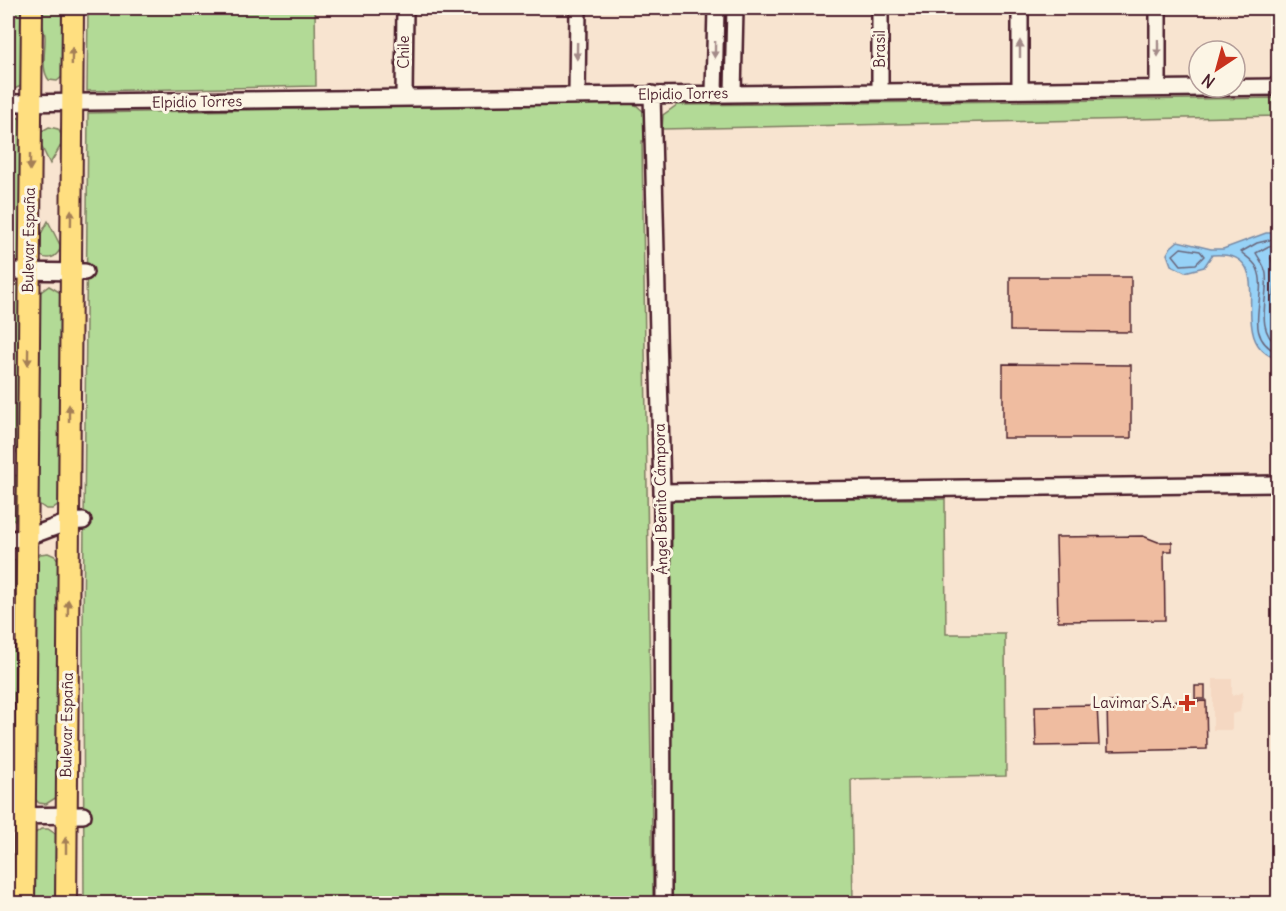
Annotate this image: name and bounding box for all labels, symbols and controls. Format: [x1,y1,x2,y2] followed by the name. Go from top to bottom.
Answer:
[870,30,889,68] street label: Brasil
[394,35,413,69] street label: Chile
[1153,38,1163,57] one-way arrow
[1015,39,1025,58] one-way arrow
[1187,39,1247,99] north arrow
[710,41,720,60] one-way arrow
[572,42,582,61] one-way arrow
[67,46,77,65] one-way arrow
[1198,70,1219,92] text: N
[638,83,728,104] street label: Elpidio Torres
[152,91,242,112] street label: Elpidio Torres
[25,153,35,172] one-way arrow
[18,187,39,293] street label: Bulevar España
[66,209,76,228] one-way arrow
[23,348,33,367] one-way arrow
[64,404,74,423] one-way arrow
[650,423,671,575] street label: Ángel Benito Cámpora
[63,599,73,618] one-way arrow
[56,672,77,778] street label: Bulevar España
[1092,693,1175,712] place label: Lavimar S.A.
[1180,696,1194,710] marker: Lavimar S.A.
[61,836,71,855] one-way arrow

